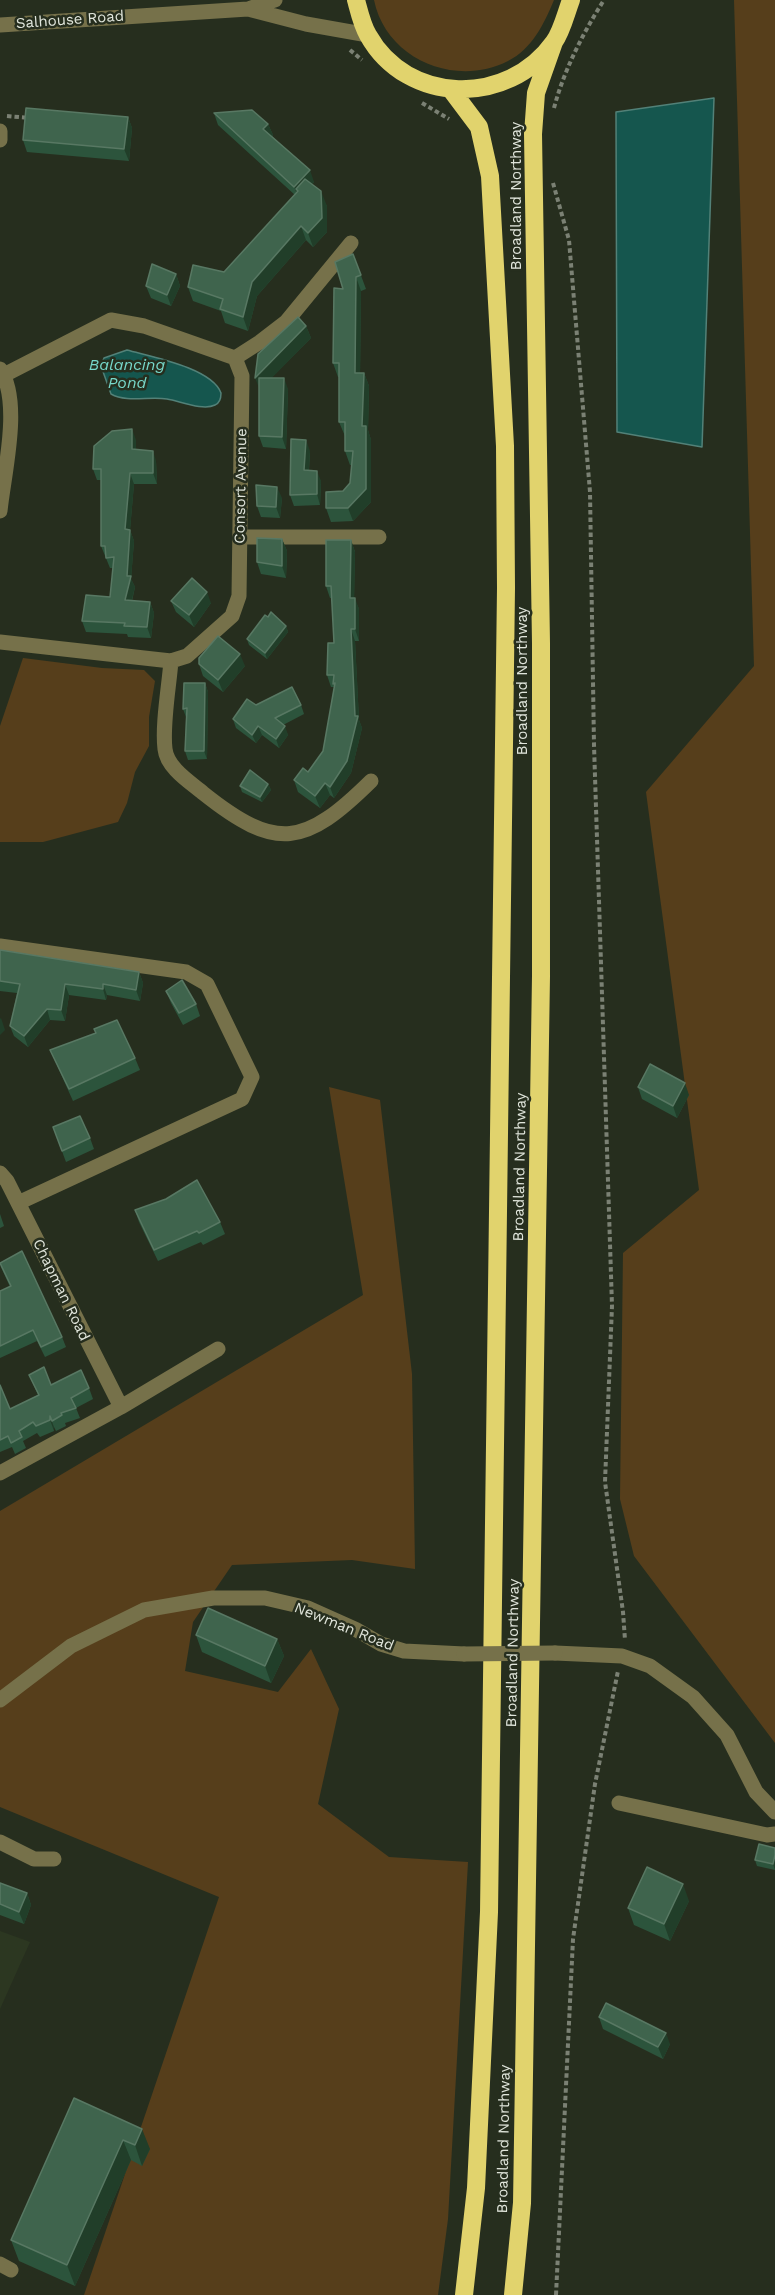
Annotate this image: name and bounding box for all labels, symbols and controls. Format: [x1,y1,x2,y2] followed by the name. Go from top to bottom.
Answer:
[15,7,125,33] street label: Salhouse Road
[508,122,526,270] street label: Broadland Northway
[89,355,165,393] water label: Balancing Pond
[231,428,251,544] street label: Consort Avenue
[514,607,532,755] street label: Broadland Northway
[510,1093,530,1241] street label: Broadland Northway
[29,1236,93,1344] street label: Chapman Road
[503,1579,523,1727] street label: Broadland Northway
[292,1599,396,1655] street label: Newman Road
[494,2065,514,2213] street label: Broadland Northway

